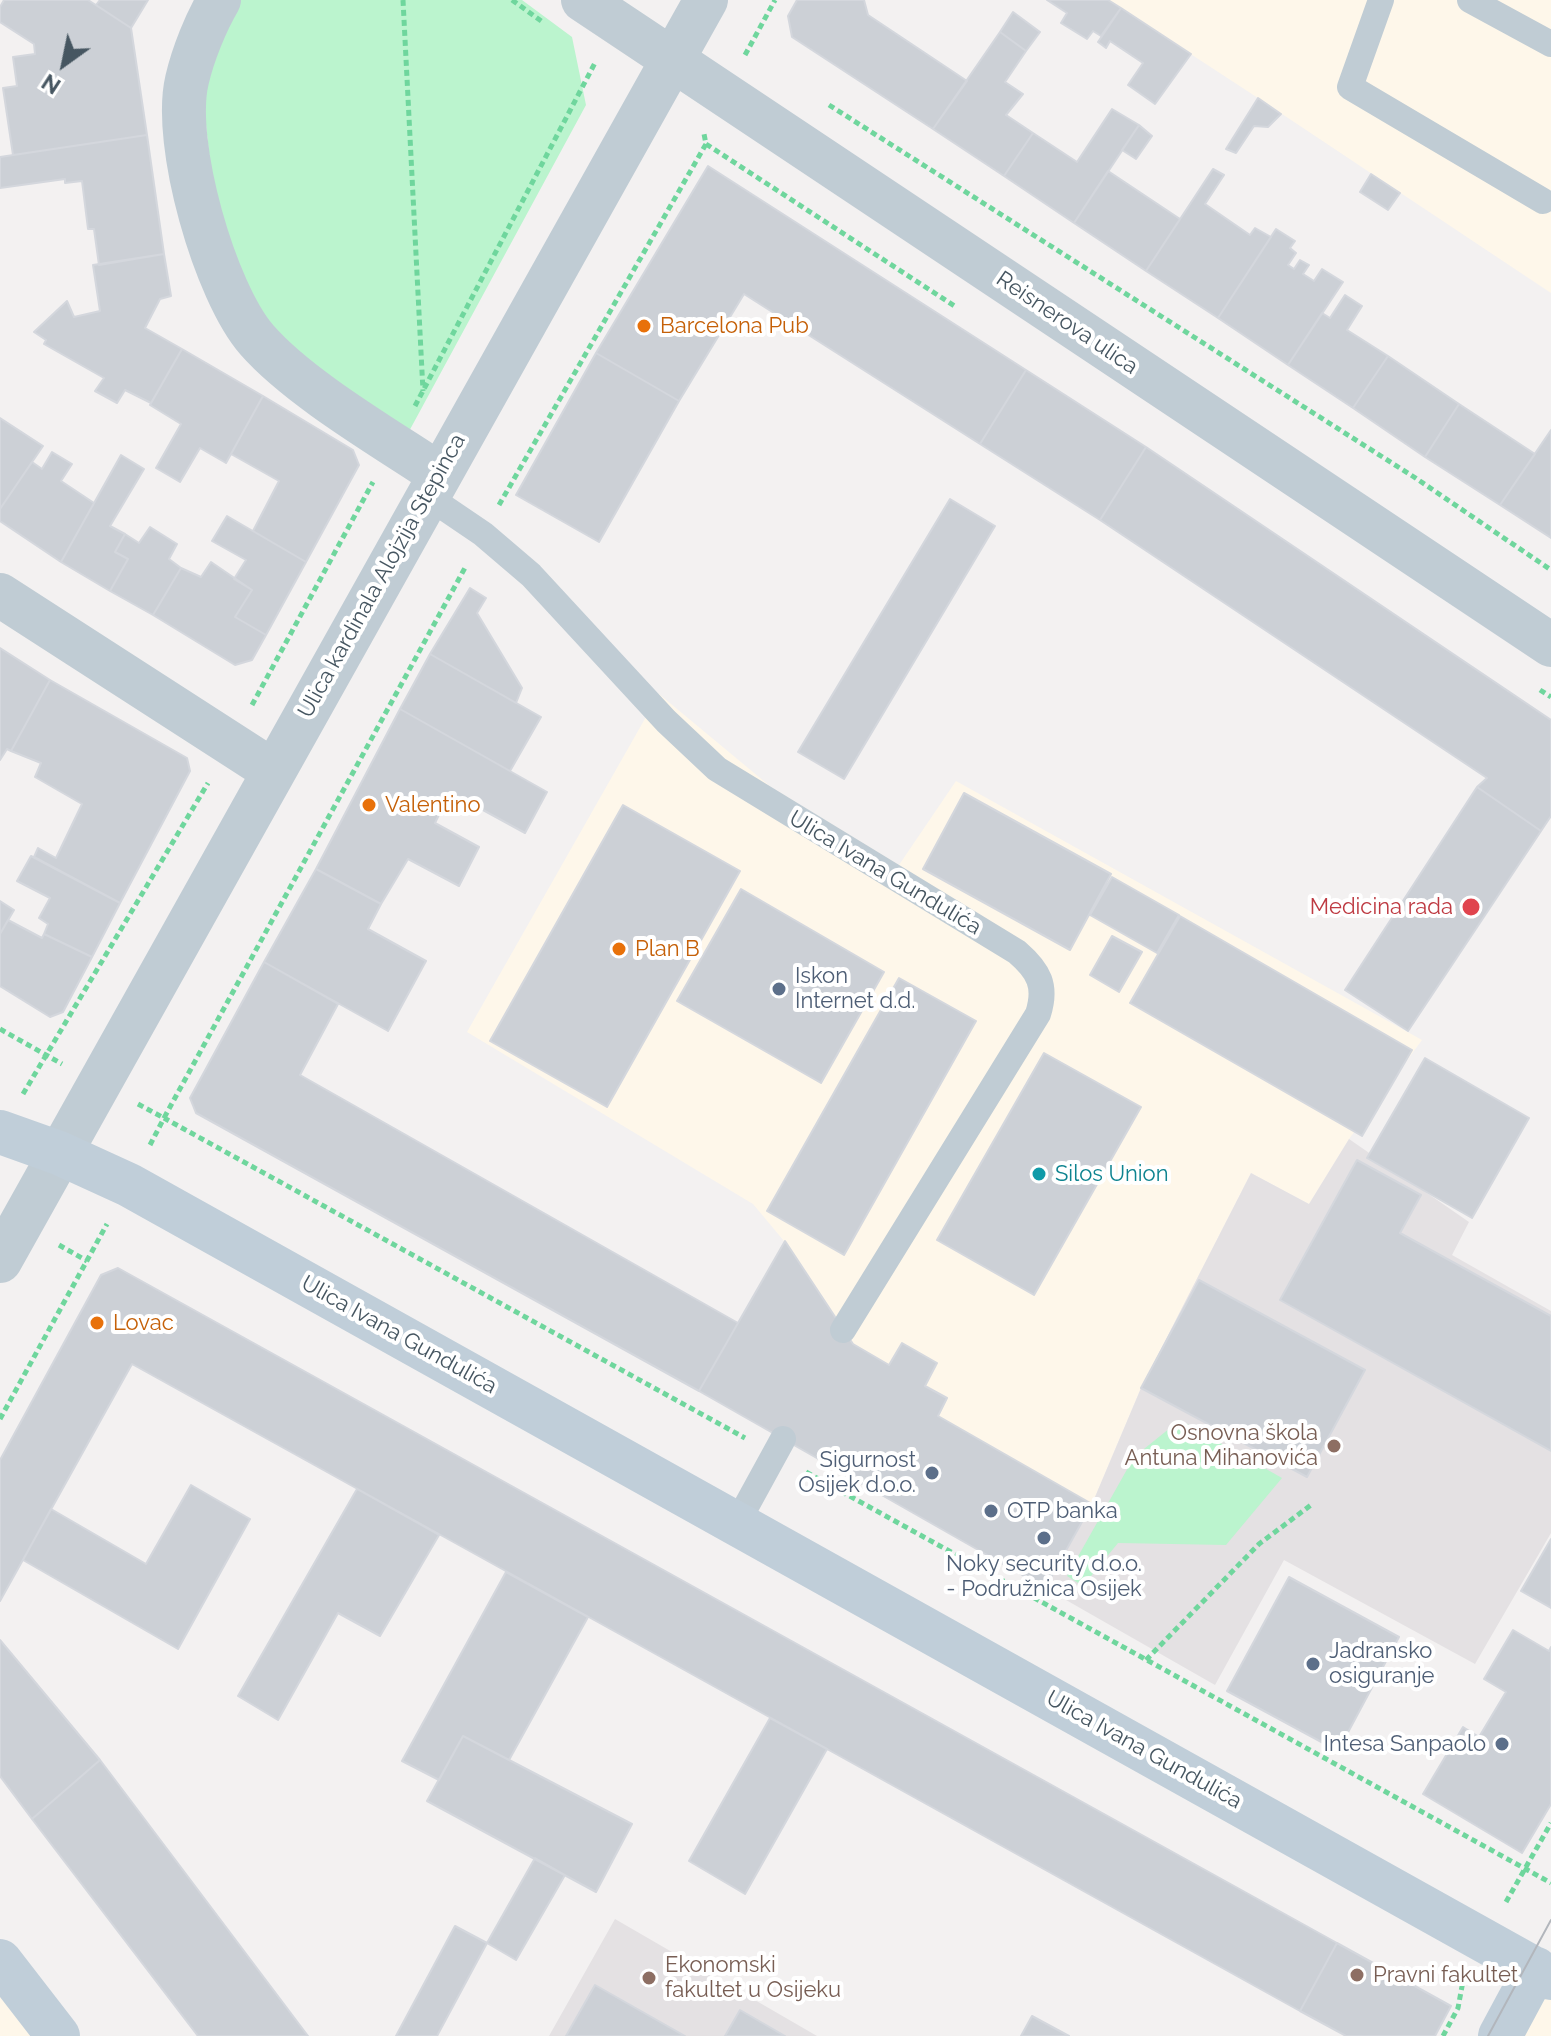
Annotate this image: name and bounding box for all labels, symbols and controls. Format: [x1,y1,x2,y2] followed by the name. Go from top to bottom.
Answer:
[24,24,104,104] north arrow
[37,69,65,100] text: N
[991,266,1143,380] street label: Reisnerova ulica
[660,313,809,339] place label: Barcelona Pub
[635,317,653,335] marker: Barcelona Pub
[293,429,471,723] street label: Ulica kardinala Alojzija Stepinca
[385,792,480,818] place label: Valentino
[360,796,378,814] marker: Valentino
[784,805,986,941] street label: Ulica Ivana Gundulića
[1310,894,1453,920] place label: Medicina rada
[1460,896,1482,918] marker: Medicina rada
[635,936,700,962] place label: Plan B
[610,940,628,958] marker: Plan B
[795,963,915,1014] place label: Iskon Internet d.d.
[770,980,788,998] marker: Iskon Internet d.d.
[1055,1161,1168,1187] place label: Silos Union
[1030,1165,1048,1183] marker: Silos Union
[297,1270,501,1400] street label: Ulica Ivana Gundulića
[113,1310,174,1336] place label: Lovac
[88,1314,106,1332] marker: Lovac
[1125,1420,1318,1472] place label: Osnovna škola Antuna Mihanovića
[1325,1437,1343,1455] marker: Osnovna škola Antuna Mihanovića
[798,1447,916,1498] place label: Sigurnost Osijek d.o.o.
[923,1464,941,1482] marker: Sigurnost Osijek d.o.o.
[1007,1498,1118,1524] place label: OTP banka
[982,1502,1000,1520] marker: OTP banka
[1035,1529,1053,1547] marker: Noky security d.o.o. - Podružnica Osijek
[946,1551,1142,1602] place label: Noky security d.o.o. - Podružnica Osijek
[1329,1638,1435,1690] place label: Jadransko osiguranje
[1304,1655,1322,1673] marker: Jadransko osiguranje
[1042,1685,1246,1815] street label: Ulica Ivana Gundulića
[1324,1731,1486,1757] place label: Intesa Sanpaolo
[1493,1735,1511,1753] marker: Intesa Sanpaolo
[665,1952,841,2004] place label: Ekonomski fakultet u Osijeku
[1373,1962,1518,1988] place label: Pravni fakultet
[1348,1966,1366,1984] marker: Pravni fakultet
[640,1969,658,1987] marker: Ekonomski fakultet u Osijeku

